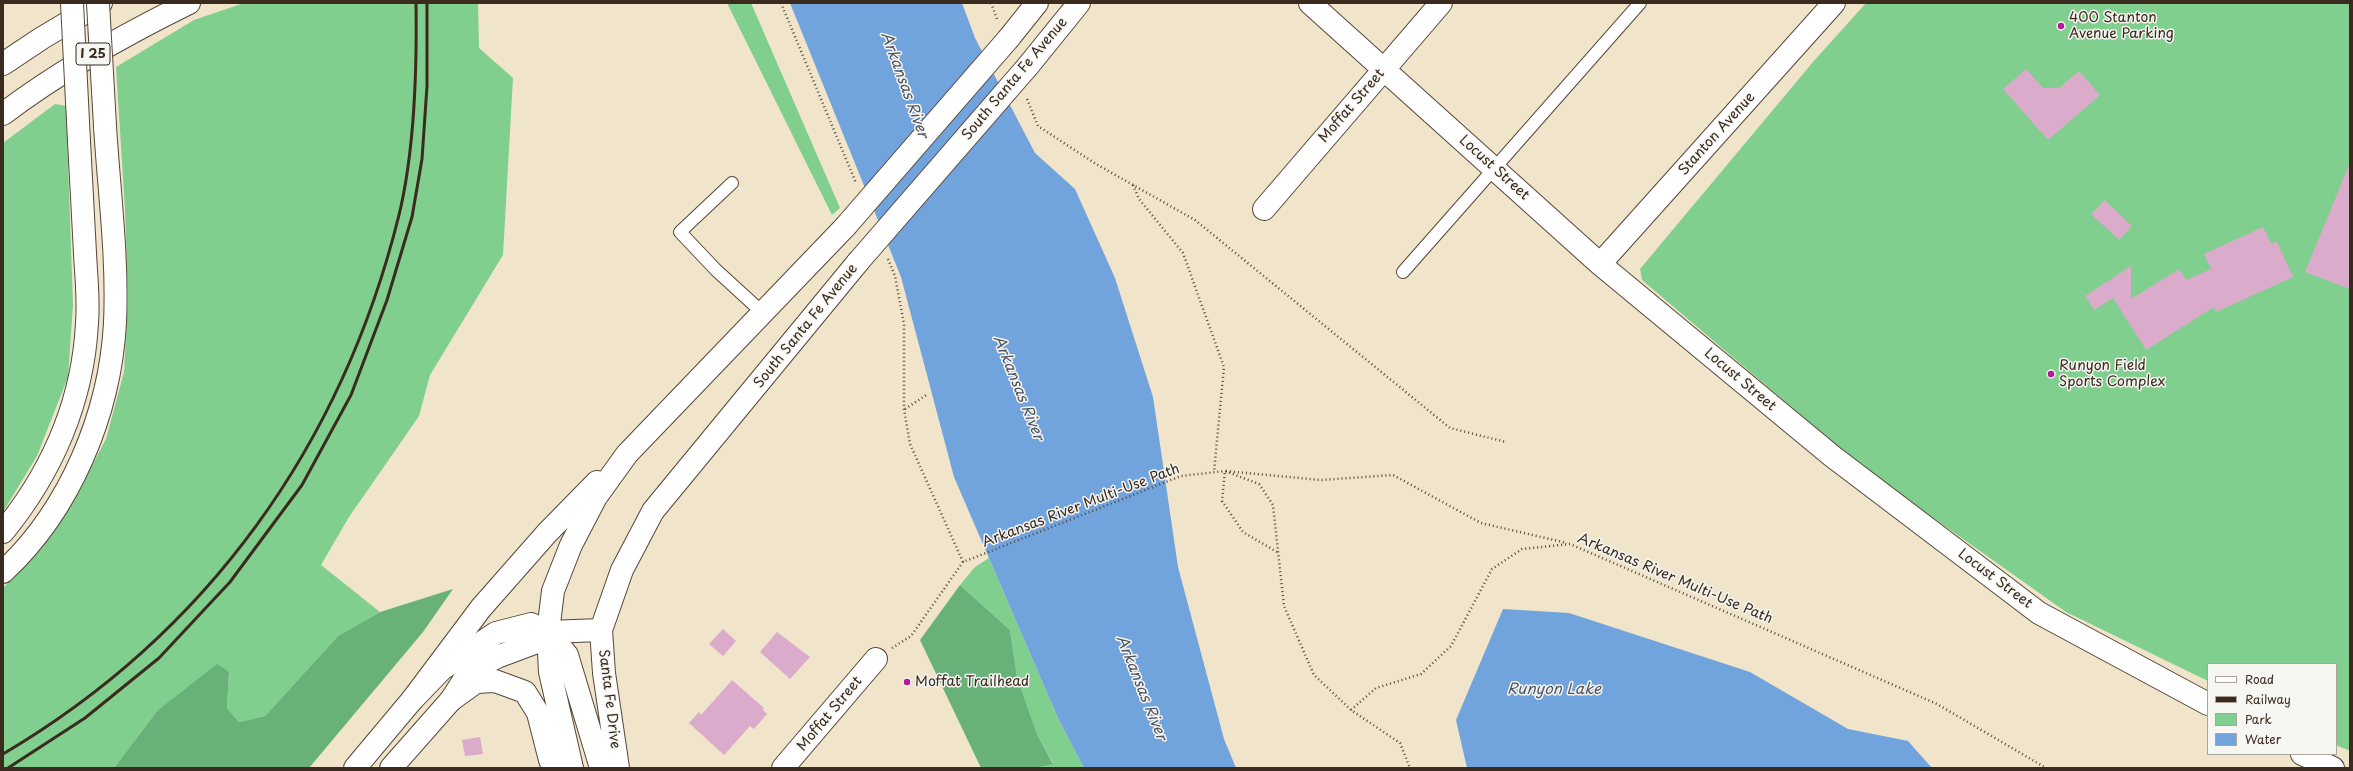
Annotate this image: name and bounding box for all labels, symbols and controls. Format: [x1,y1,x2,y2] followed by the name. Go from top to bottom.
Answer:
[2069,10,2174,42] place label: 400 Stanton Avenue Parking
[959,14,1071,144] street label: South Santa Fe Avenue
[2056,21,2066,31] marker: 400 Stanton Avenue Parking
[876,29,932,141] water label: Arkansas River
[76,43,110,65] road number: I 25
[1315,66,1389,146] street label: Moffat Street
[1675,89,1759,179] street label: Stanton Avenue
[1455,132,1533,204] street label: Locust Street
[751,260,861,392] street label: South Santa Fe Avenue
[989,333,1047,443] water label: Arkansas River
[1701,345,1779,415] street label: Locust Street
[2059,358,2165,390] place label: Runyon Field Sports Complex
[2046,369,2056,379] marker: Runyon Field Sports Complex
[980,461,1182,551] street label: Arkansas River Multi-Use Path
[1575,530,1775,628] street label: Arkansas River Multi-Use Path
[1955,546,2035,612] street label: Locust Street
[1112,633,1170,743] water label: Arkansas River
[595,648,623,750] street label: Santa Fe Drive
[2207,663,2337,755] legend
[2245,670,2274,688] text: Road
[794,673,866,755] street label: Moffat Street
[915,674,1029,690] place label: Moffat Trailhead
[902,677,912,687] marker: Moffat Trailhead
[1507,681,1601,699] water label: Runyon Lake
[2245,690,2291,708] text: Railway
[2245,710,2272,728] text: Park
[2245,730,2281,748] text: Water

